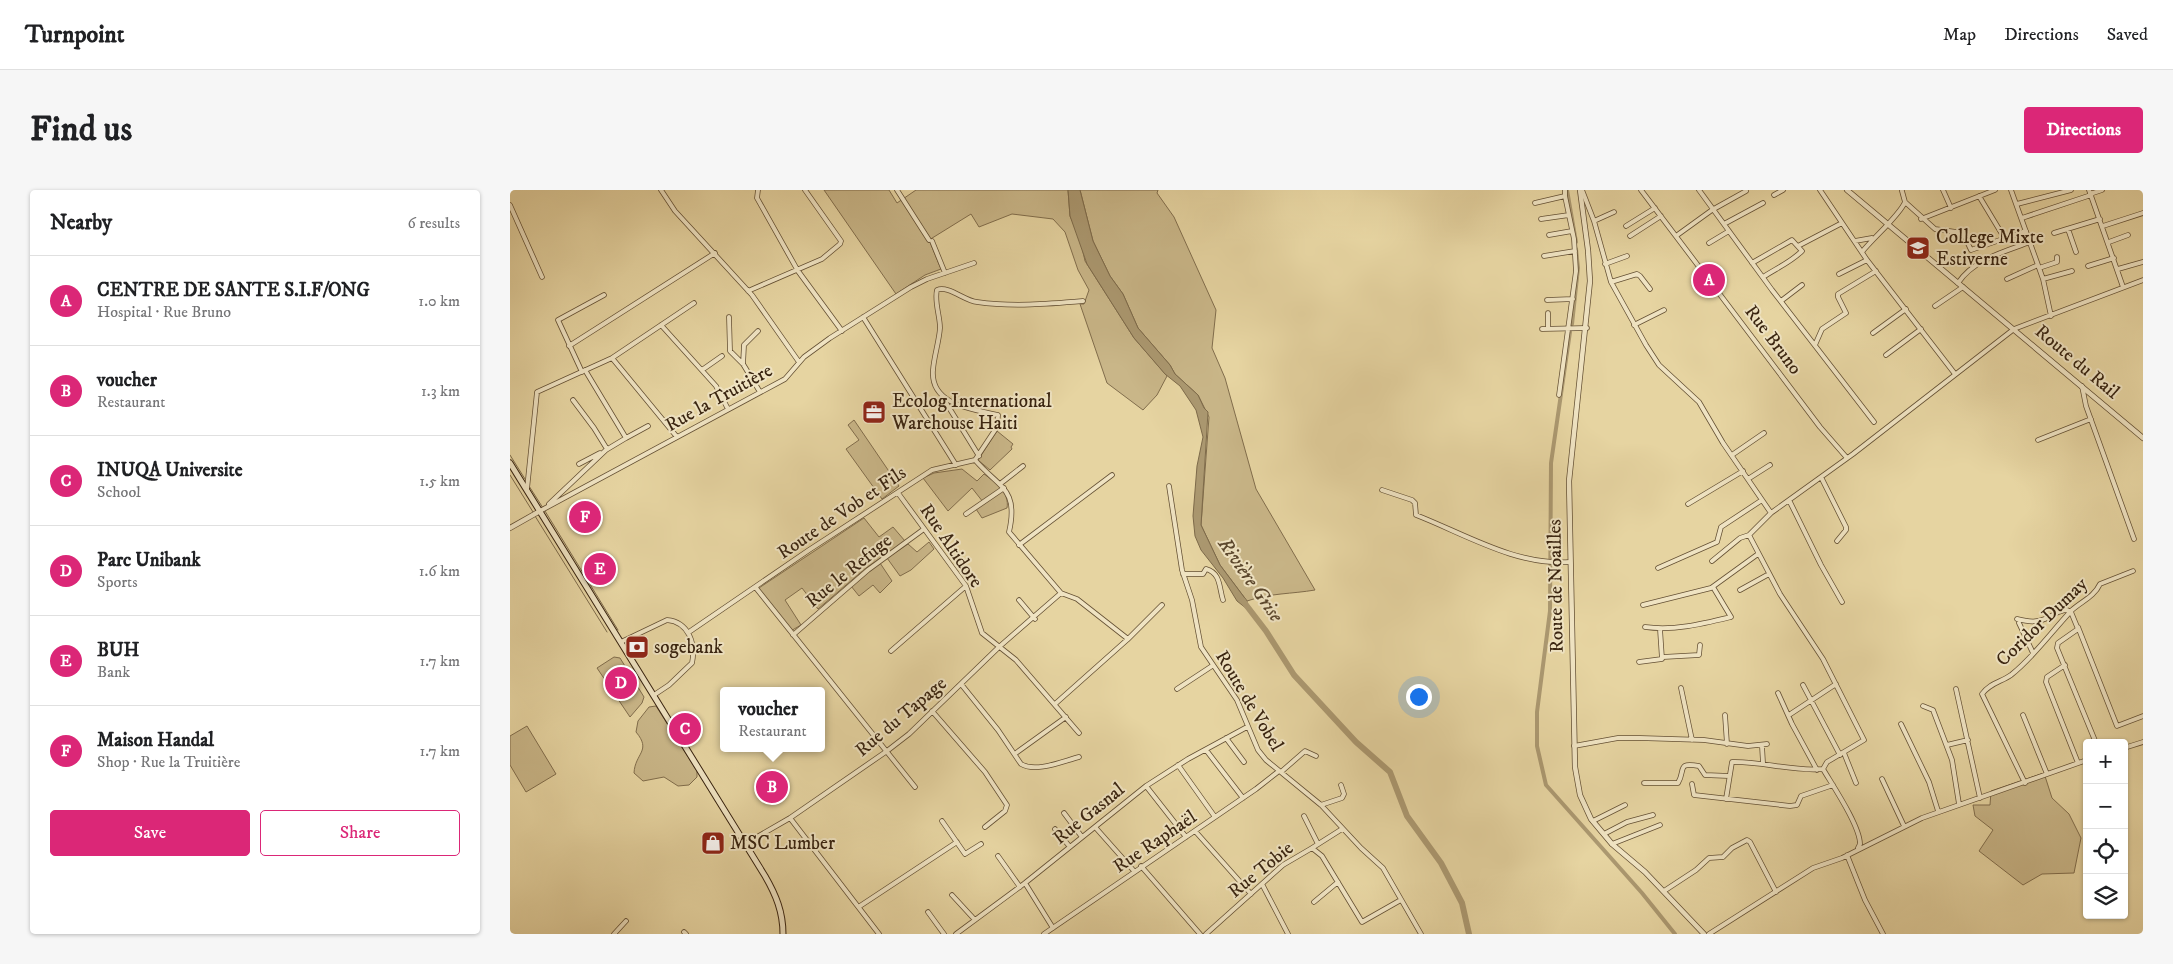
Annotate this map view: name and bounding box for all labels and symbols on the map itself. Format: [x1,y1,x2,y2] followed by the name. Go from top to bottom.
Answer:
[1936,226,2044,271] place label: College Mixte Estiverne
[1905,235,1931,261] school or university icon: College Mixte Estiverne
[1693,261,1725,299] pin: A
[1739,301,1807,379] street label: Rue Bruno
[2030,320,2124,404] street label: Route du Rail
[661,359,777,437] street label: Rue la Truitière
[891,390,1052,435] place label: Ecolog International Warehouse Haiti
[861,399,887,425] office icon: Ecolog International Warehouse Haiti
[773,461,911,565] street label: Route de Vob et Fils
[569,498,601,536] pin: F
[915,500,987,592] street label: Rue Altidore
[1543,519,1569,653] street label: Route de Noailles
[801,529,897,613] street label: Rue le Refuge
[1211,532,1289,628] water label: Rivière Grise
[584,550,616,588] pin: E
[1992,572,2093,671] street label: Coridor Dumay
[624,634,650,660] bank icon: sogebank
[654,636,724,659] place label: sogebank
[1210,647,1288,756] street label: Route de Vobel
[605,664,637,702] pin: D
[851,672,951,762] street label: Rue du Tapage
[1406,684,1432,710] your location
[669,710,701,748] pin: C
[756,768,788,806] pin: B
[1049,778,1130,850] street label: Rue Gasnal
[1109,806,1201,878] street label: Rue Raphaël
[700,830,726,856] shop icon: MSC Lumber
[730,832,835,855] place label: MSC Lumber
[1224,837,1298,903] street label: Rue Tobie

